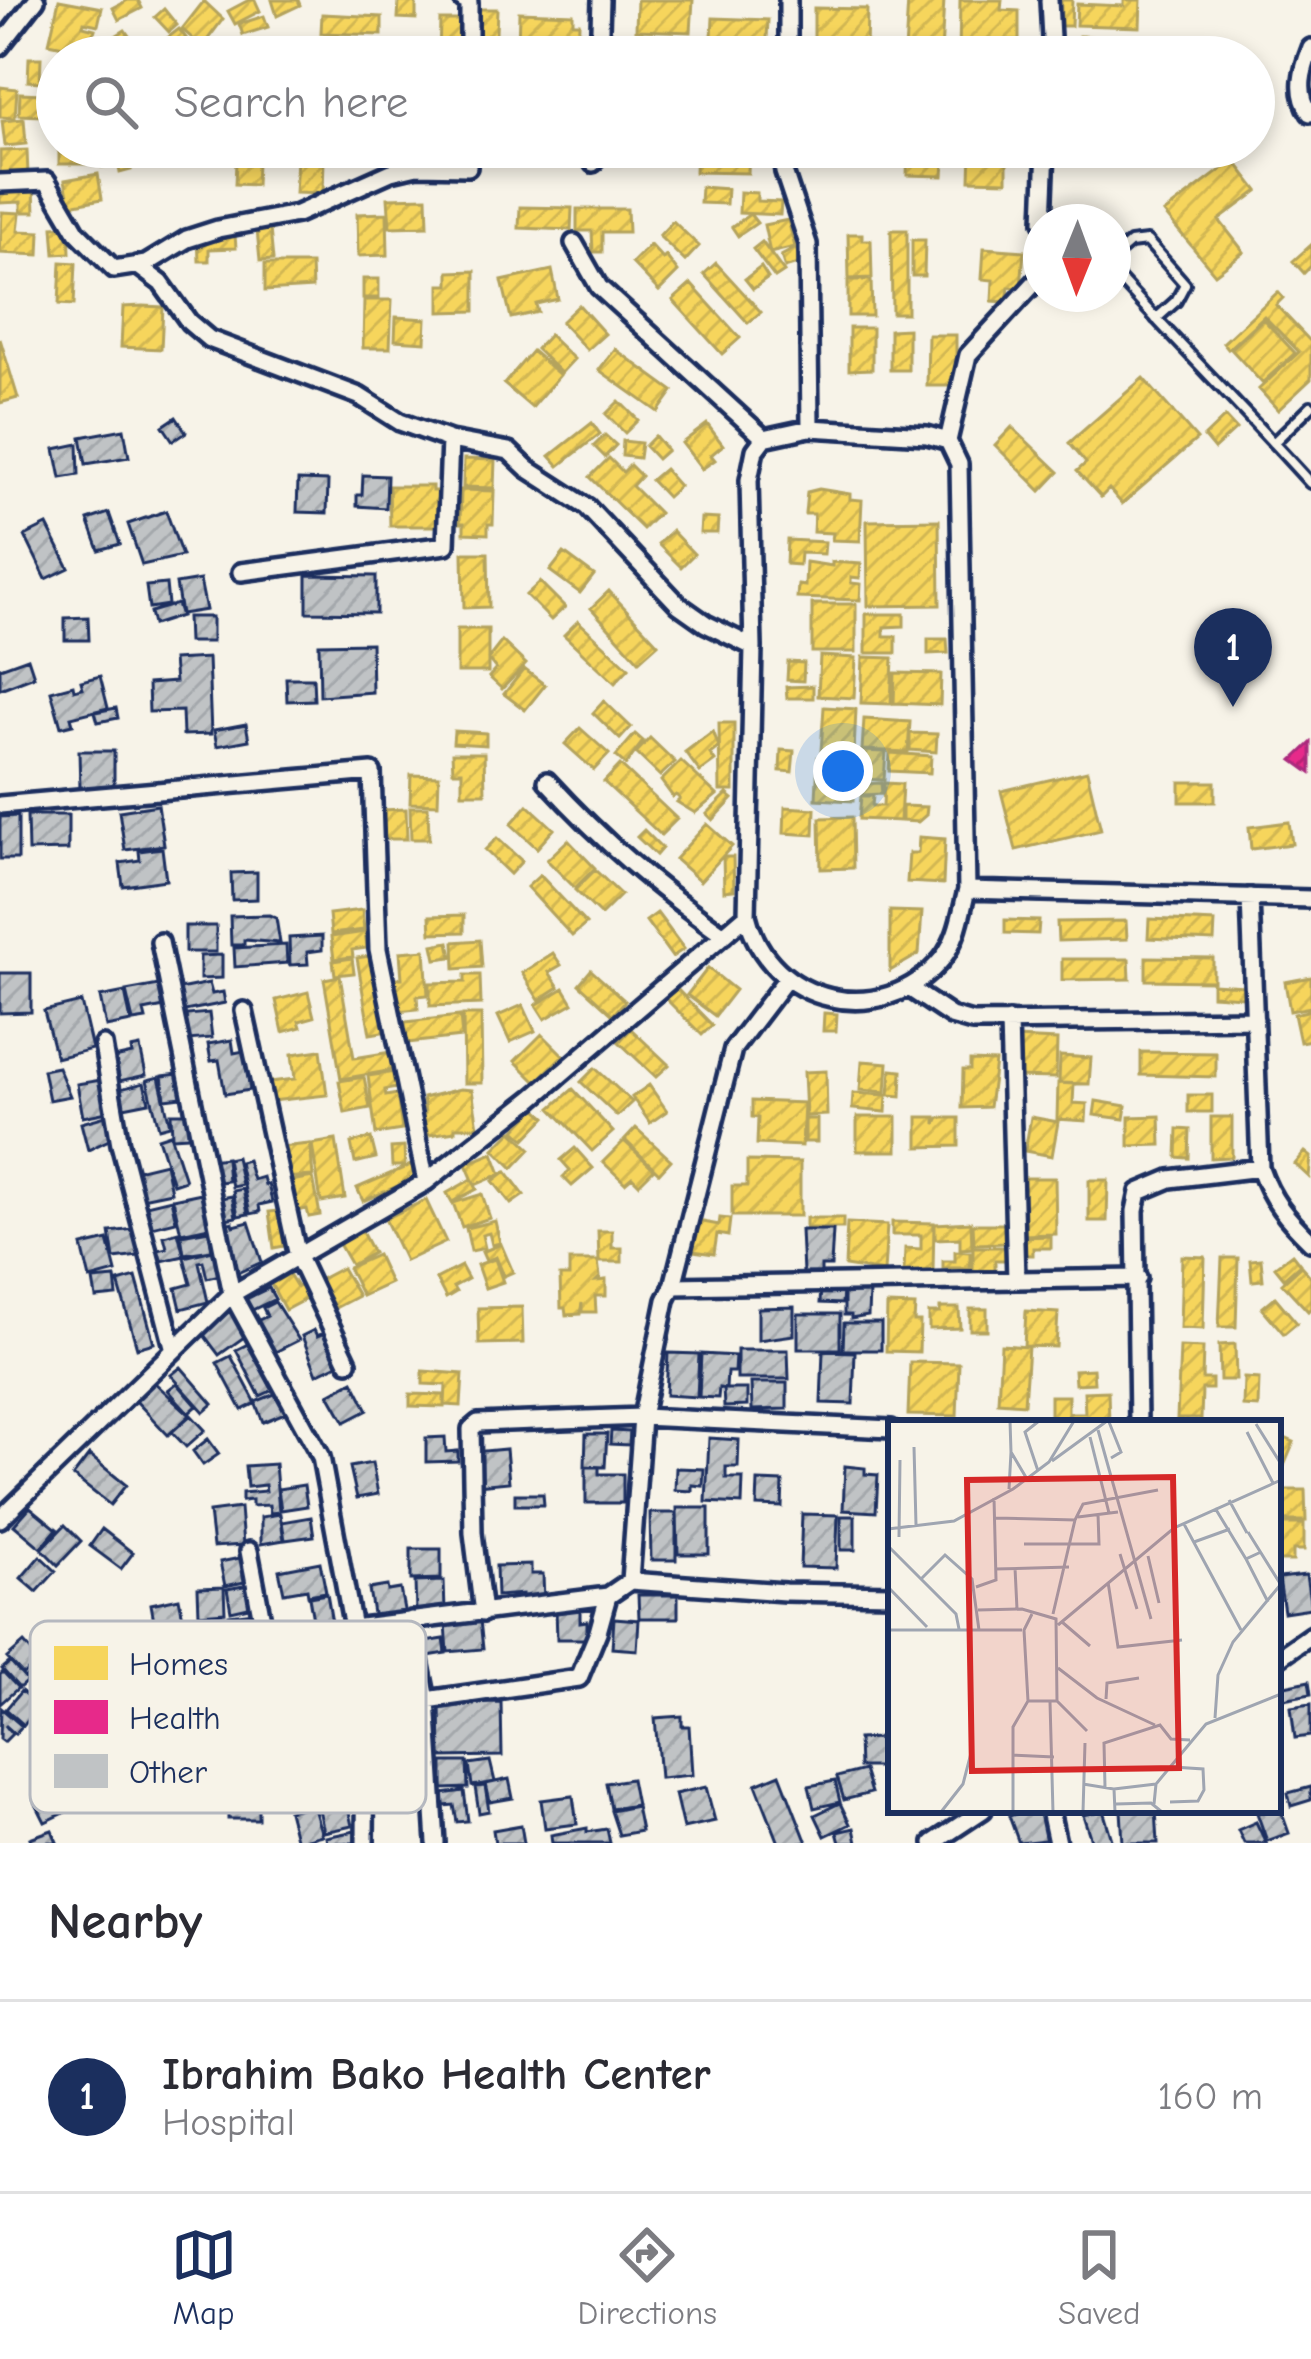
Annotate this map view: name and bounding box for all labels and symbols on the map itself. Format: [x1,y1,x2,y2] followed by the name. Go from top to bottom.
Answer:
[1023,204,1131,312] north arrow
[1194,608,1272,707] pin: 1
[813,741,873,801] your location
[888,1420,1281,1813] inset map
[30,1621,426,1813] legend
[129,1645,228,1683] text: Homes
[129,1699,221,1737] text: Health
[129,1753,207,1791] text: Other

